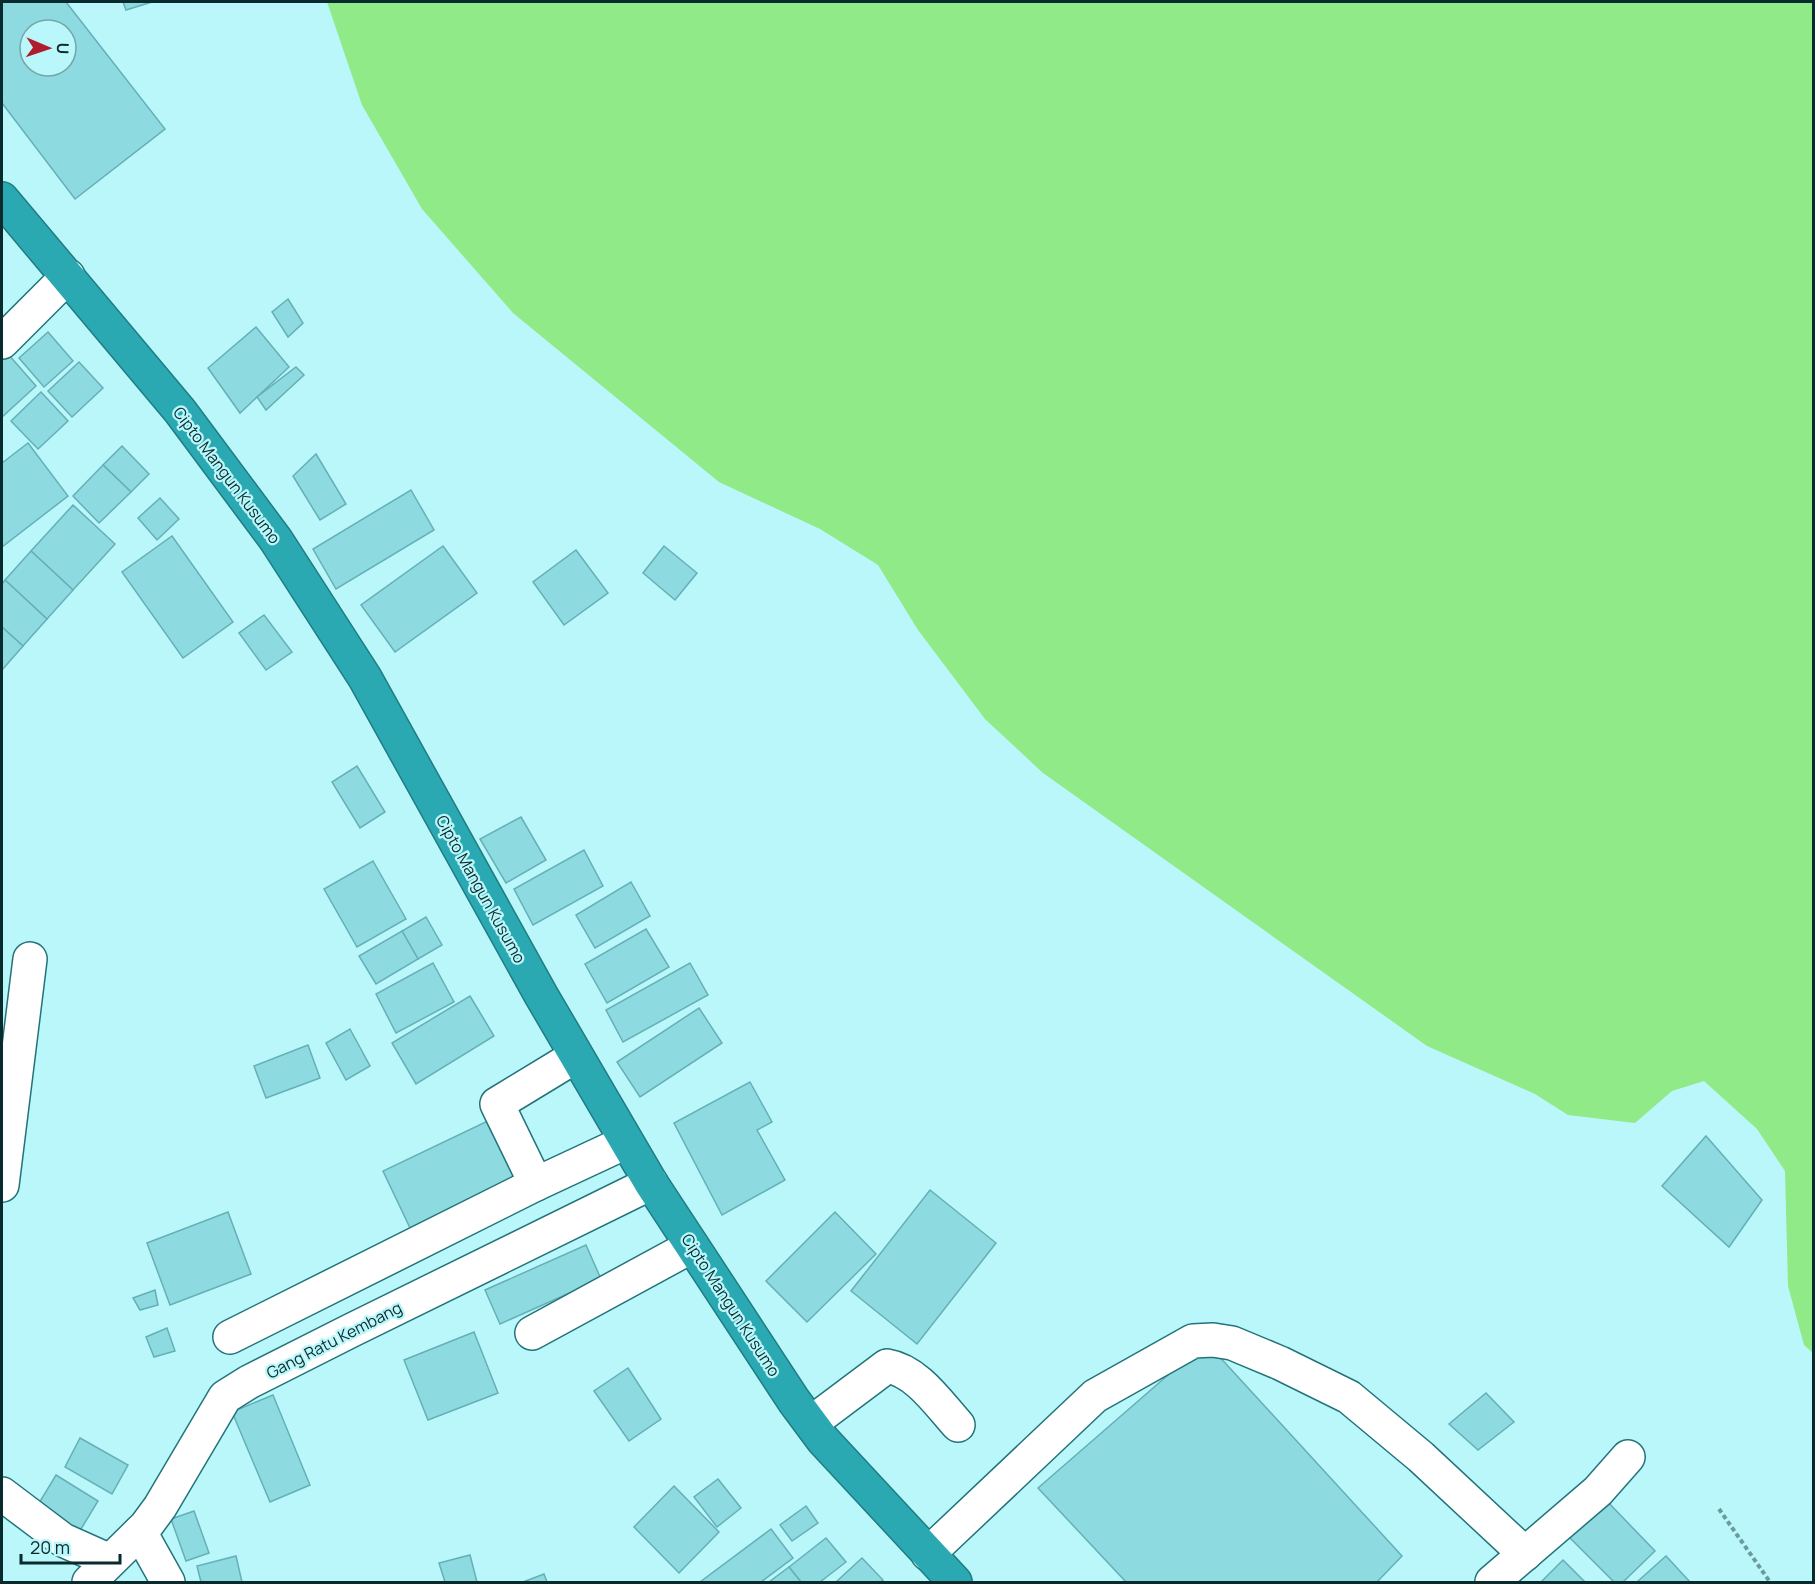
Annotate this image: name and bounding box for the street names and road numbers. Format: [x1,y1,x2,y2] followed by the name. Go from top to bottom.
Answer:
[168,402,286,548] street label: Cipto Mangun Kusumo
[431,811,531,967] street label: Cipto Mangun Kusumo
[677,1229,785,1381] street label: Cipto Mangun Kusumo
[262,1296,406,1384] street label: Gang Ratu Kembang

